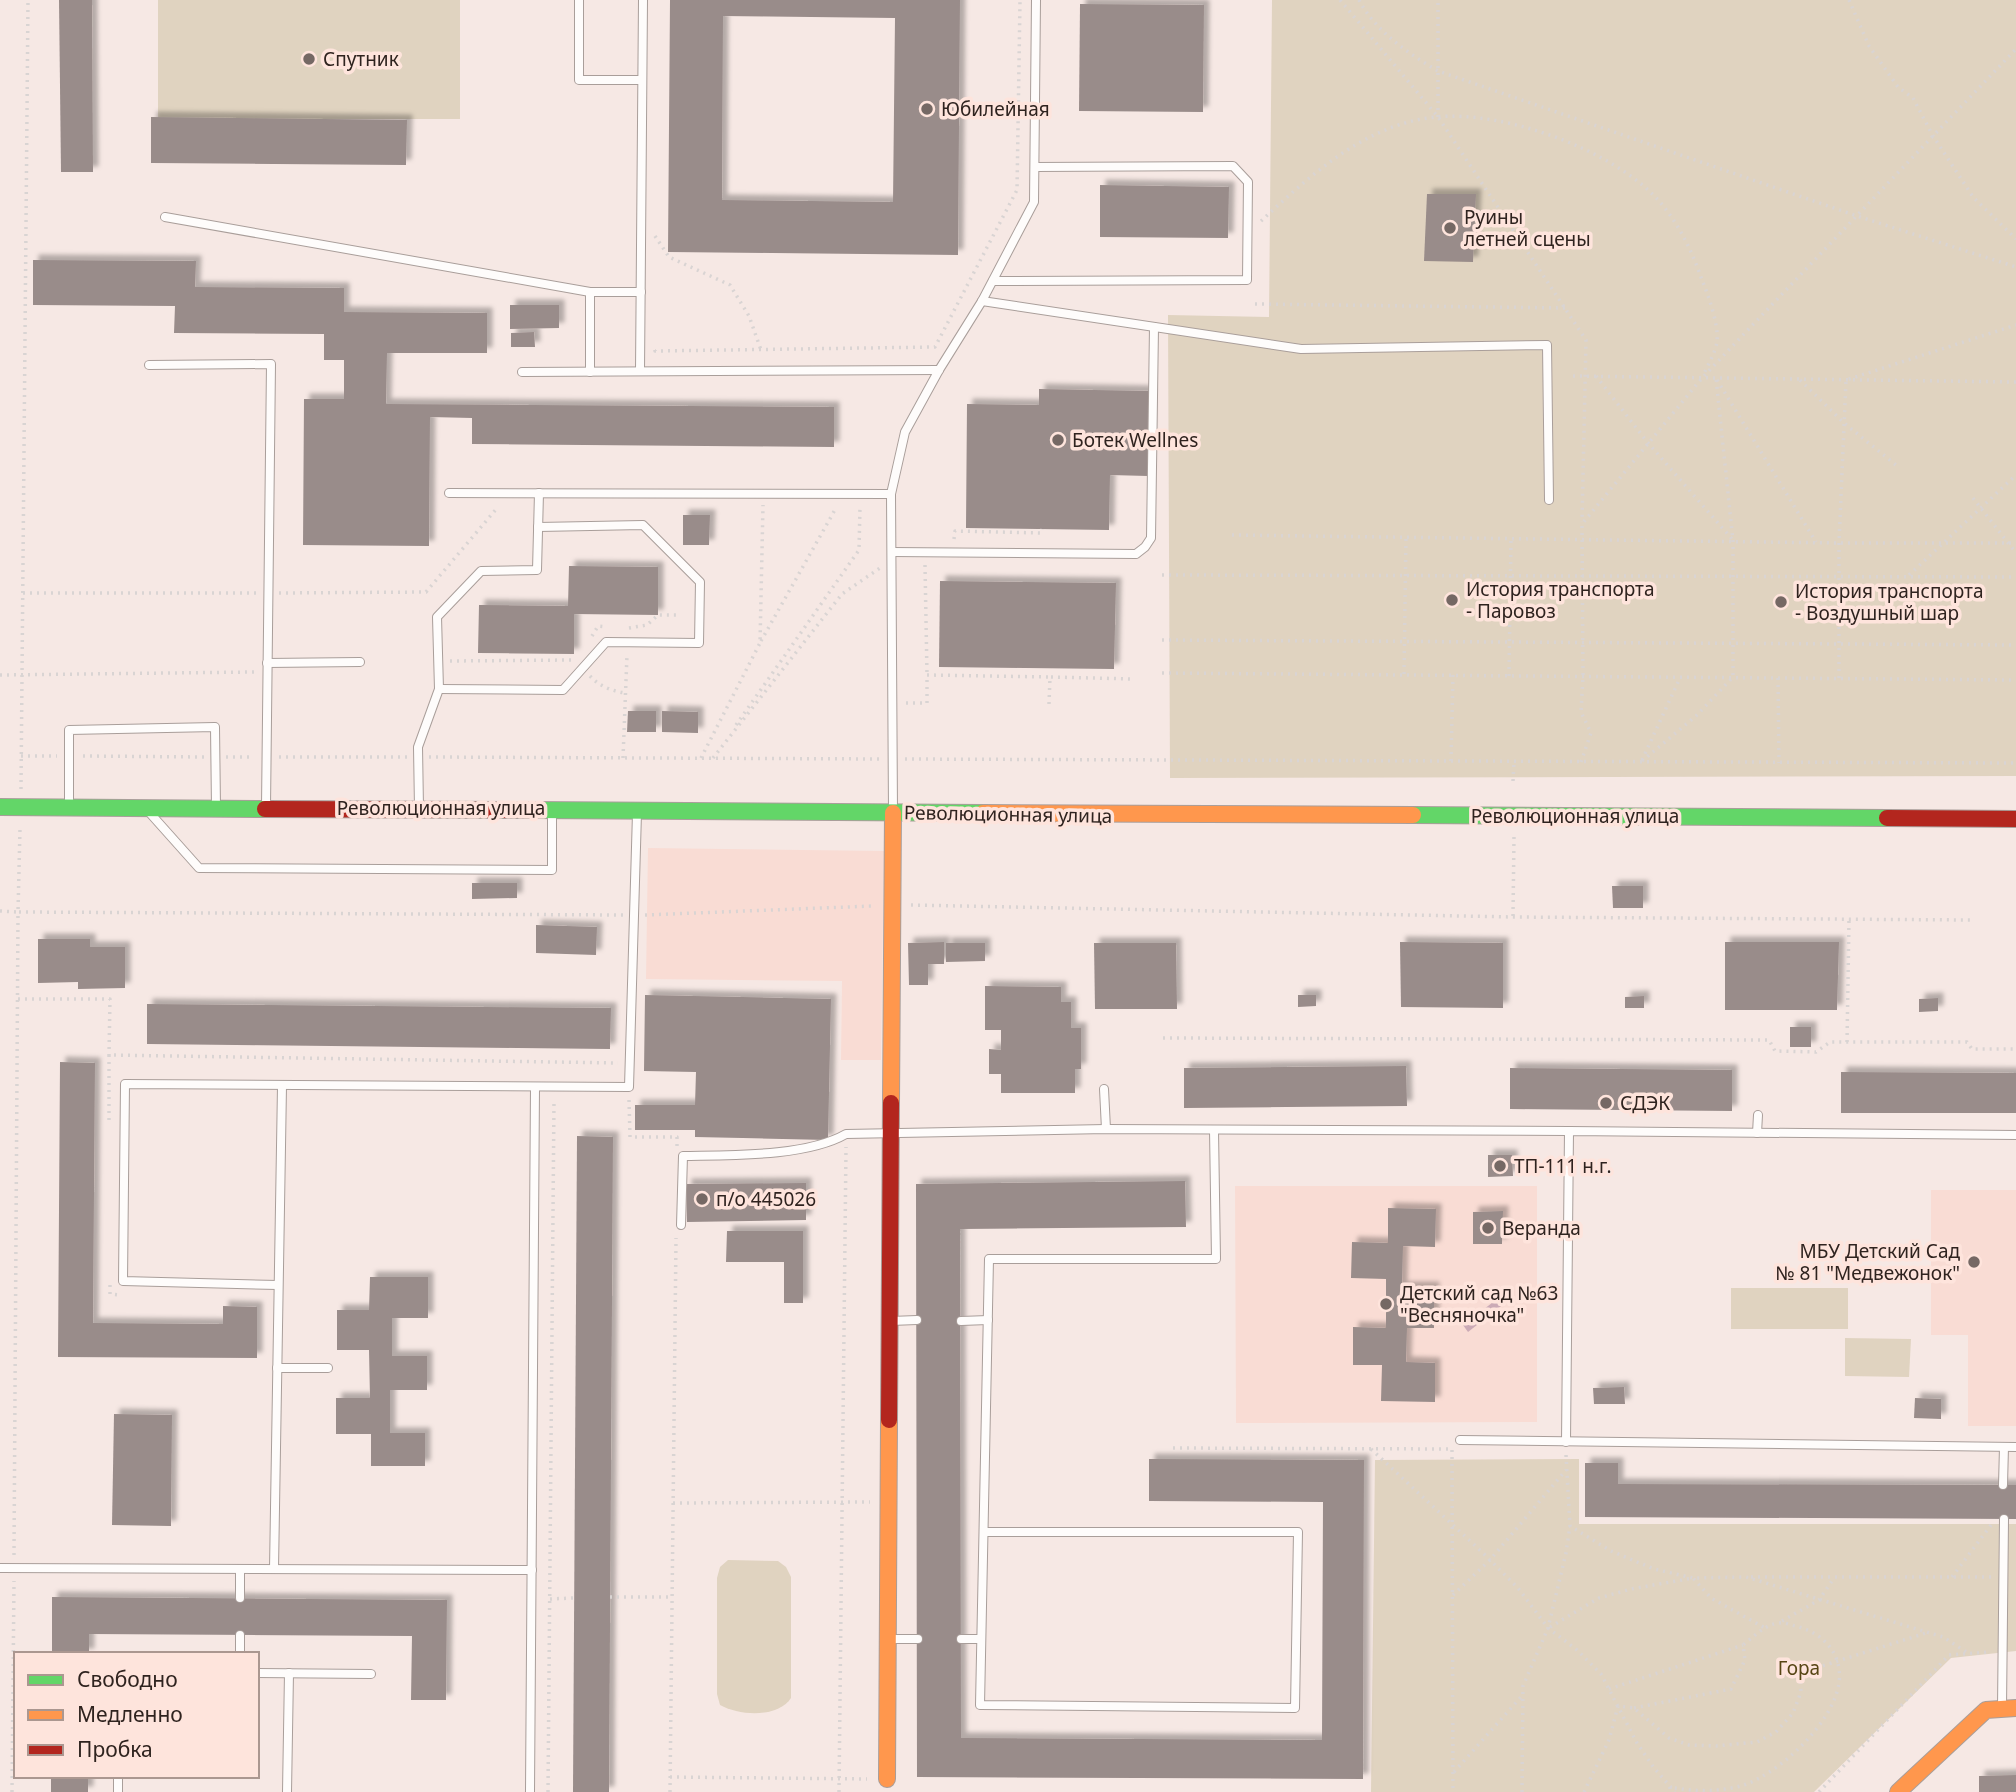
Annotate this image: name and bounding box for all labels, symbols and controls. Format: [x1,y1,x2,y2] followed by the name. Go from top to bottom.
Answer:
[323,46,399,72] place label: Спутник
[301,51,317,67] marker: Спутник
[941,96,1050,122] place label: Юбилейная
[919,101,935,117] marker: Юбилейная
[1464,204,1591,252] place label: Руины летней сцены
[1442,220,1458,236] marker: Руины летней сцены
[1072,427,1198,453] place label: Ботек Wellnes
[1050,432,1066,448] marker: Ботек Wellnes
[1466,576,1654,624] place label: История транспорта - Паровоз
[1795,578,1983,626] place label: История транспорта - Воздушный шар
[1444,592,1460,608] marker: История транспорта - Паровоз
[1773,594,1789,610] marker: История транспорта - Воздушный шар
[337,795,545,821] street label: Революционная улица
[904,799,1112,829] street label: Революционная улица
[1471,803,1679,829] street label: Революционная улица
[1620,1090,1670,1116] place label: СДЭК
[1598,1095,1614,1111] marker: СДЭК
[1514,1153,1612,1179] place label: ТП-111 н.г.
[1492,1158,1508,1174] marker: ТП-111 н.г.
[716,1186,816,1212] place label: п/о 445026
[694,1191,710,1207] marker: п/о 445026
[1502,1215,1581,1241] place label: Веранда
[1480,1220,1496,1236] marker: Веранда
[1775,1238,1960,1286] place label: МБУ Детский Сад № 81 "Медвежонок"
[1966,1254,1982,1270] marker: МБУ Детский Сад № 81 "Медвежонок"
[1400,1280,1558,1328] place label: Детский сад №63 "Весняночка"
[1378,1296,1394,1312] marker: Детский сад №63 "Весняночка"
[14,1652,259,1778] legend
[1778,1655,1820,1681] park label: Гора
[77,1665,178,1693] text: Свободно
[77,1700,183,1728] text: Медленно
[77,1735,153,1763] text: Пробка

